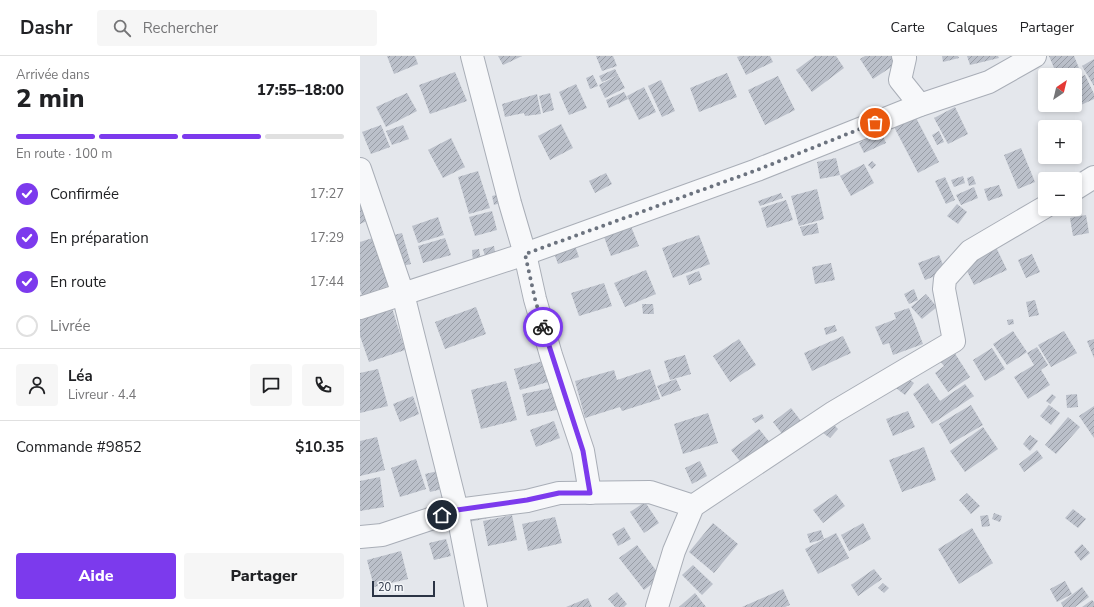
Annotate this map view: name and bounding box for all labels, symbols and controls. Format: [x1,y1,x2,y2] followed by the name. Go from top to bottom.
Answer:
[97,10,377,46] search box
[20,15,73,41] text: Dashr
[111,17,133,39] icon: search
[143,18,218,38] text: Rechercher
[891,18,925,37] text: Carte
[947,18,998,37] text: Calques
[1020,18,1074,37] text: Partager
[16,66,90,84] text: Arrivée dans
[1038,68,1082,112] north arrow
[1038,68,1082,216] map controls
[257,80,344,100] text: 17:55–18:00
[16,81,84,116] text: 2 min
[858,106,892,140] pin
[864,112,886,134] icon: bag
[1038,120,1082,164] button: +
[16,145,112,163] text: En route · 100 m
[1038,172,1082,216] button: −
[16,183,38,205] icon: check
[50,184,119,204] text: Confirmée
[310,185,344,203] text: 17:27
[16,227,38,249] icon: check
[50,228,149,248] text: En préparation
[310,229,344,247] text: 17:29
[16,271,38,293] icon: check
[50,272,106,292] text: En route
[310,273,344,291] text: 17:44
[523,307,563,347] courier
[50,316,91,336] text: Livrée
[532,316,554,338] icon: bike
[16,364,58,406] button: person
[250,364,292,406] button: chat
[302,364,344,406] button: phone
[68,366,93,386] text: Léa
[68,386,136,404] text: Livreur · 4.4
[16,437,142,457] text: Commande #9852
[295,437,344,457] text: $10.35
[425,498,459,532] pin
[431,504,453,526] icon: home
[16,553,176,599] button: Aide
[184,553,344,599] button: Partager
[372,579,435,598] scale bar
[378,580,403,595] text: 20 m

